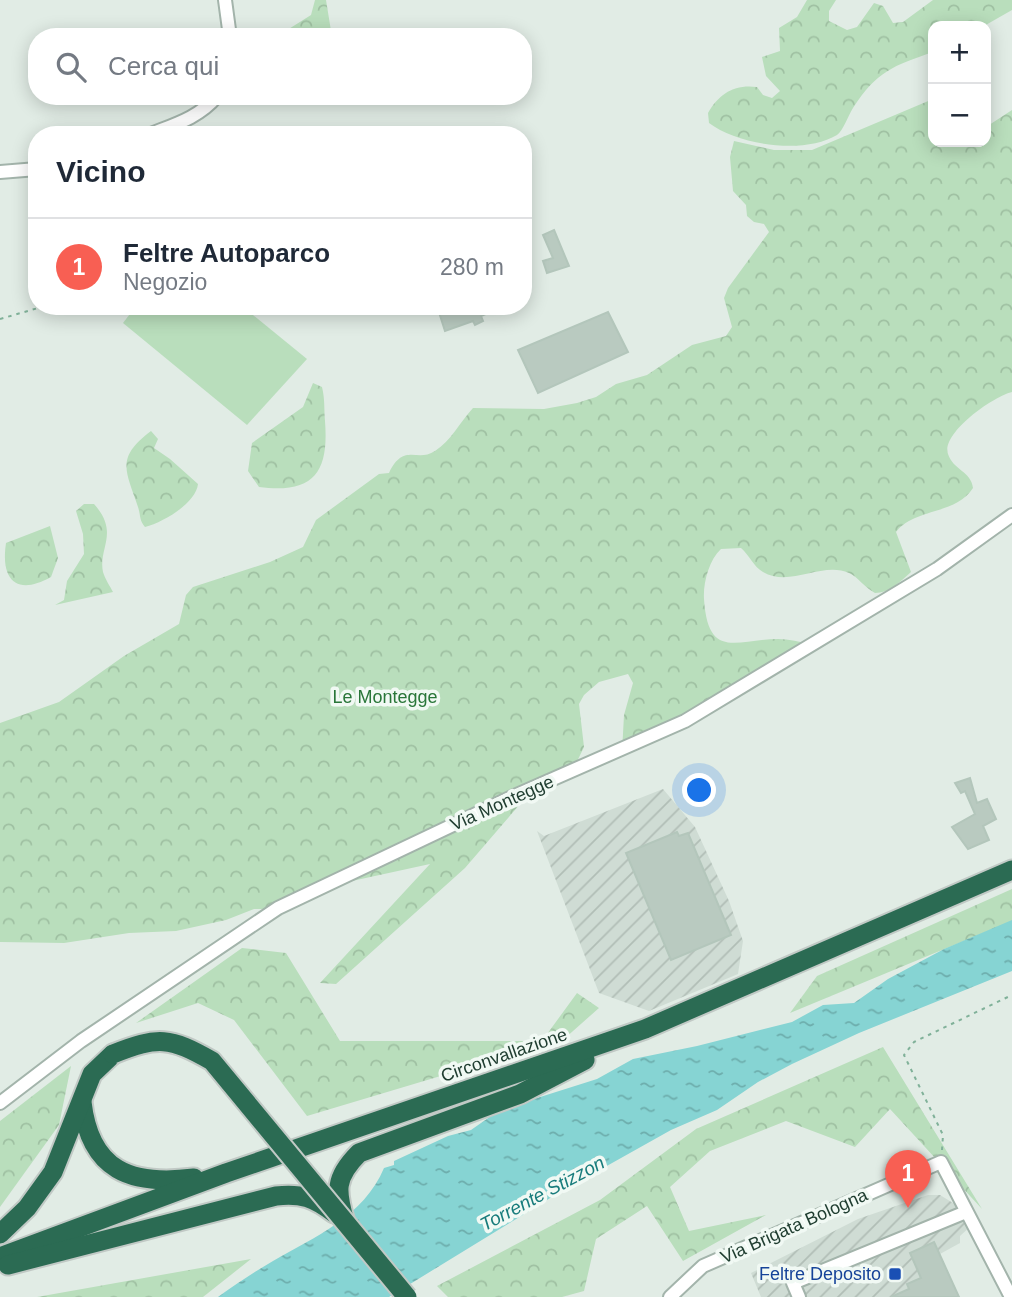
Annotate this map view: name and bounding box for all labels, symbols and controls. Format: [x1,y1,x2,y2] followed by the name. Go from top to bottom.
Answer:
[928,21,991,147] map controls
[928,21,991,84] button: +
[28,28,532,105] search box
[52,48,90,86] icon: search
[108,51,219,81] text: Cerca qui
[928,84,991,147] button: −
[56,155,145,188] text: Vicino
[123,238,330,268] text: Feltre Autoparco
[73,254,85,280] text: 1
[440,254,504,280] text: 280 m
[123,269,207,295] text: Negozio
[332,687,438,707] park label: Le Montegge
[447,771,557,835] street label: Via Montegge
[682,773,716,807] your location
[438,1024,570,1086] street label: Circonvallazione
[885,1150,931,1208] pin: 1
[477,1152,608,1235] water label: Torrente Stizzon
[717,1184,871,1267] street label: Via Brigata Bologna
[759,1264,881,1284] place label: Feltre Deposito
[887,1266,903,1282] marker: Feltre Deposito

